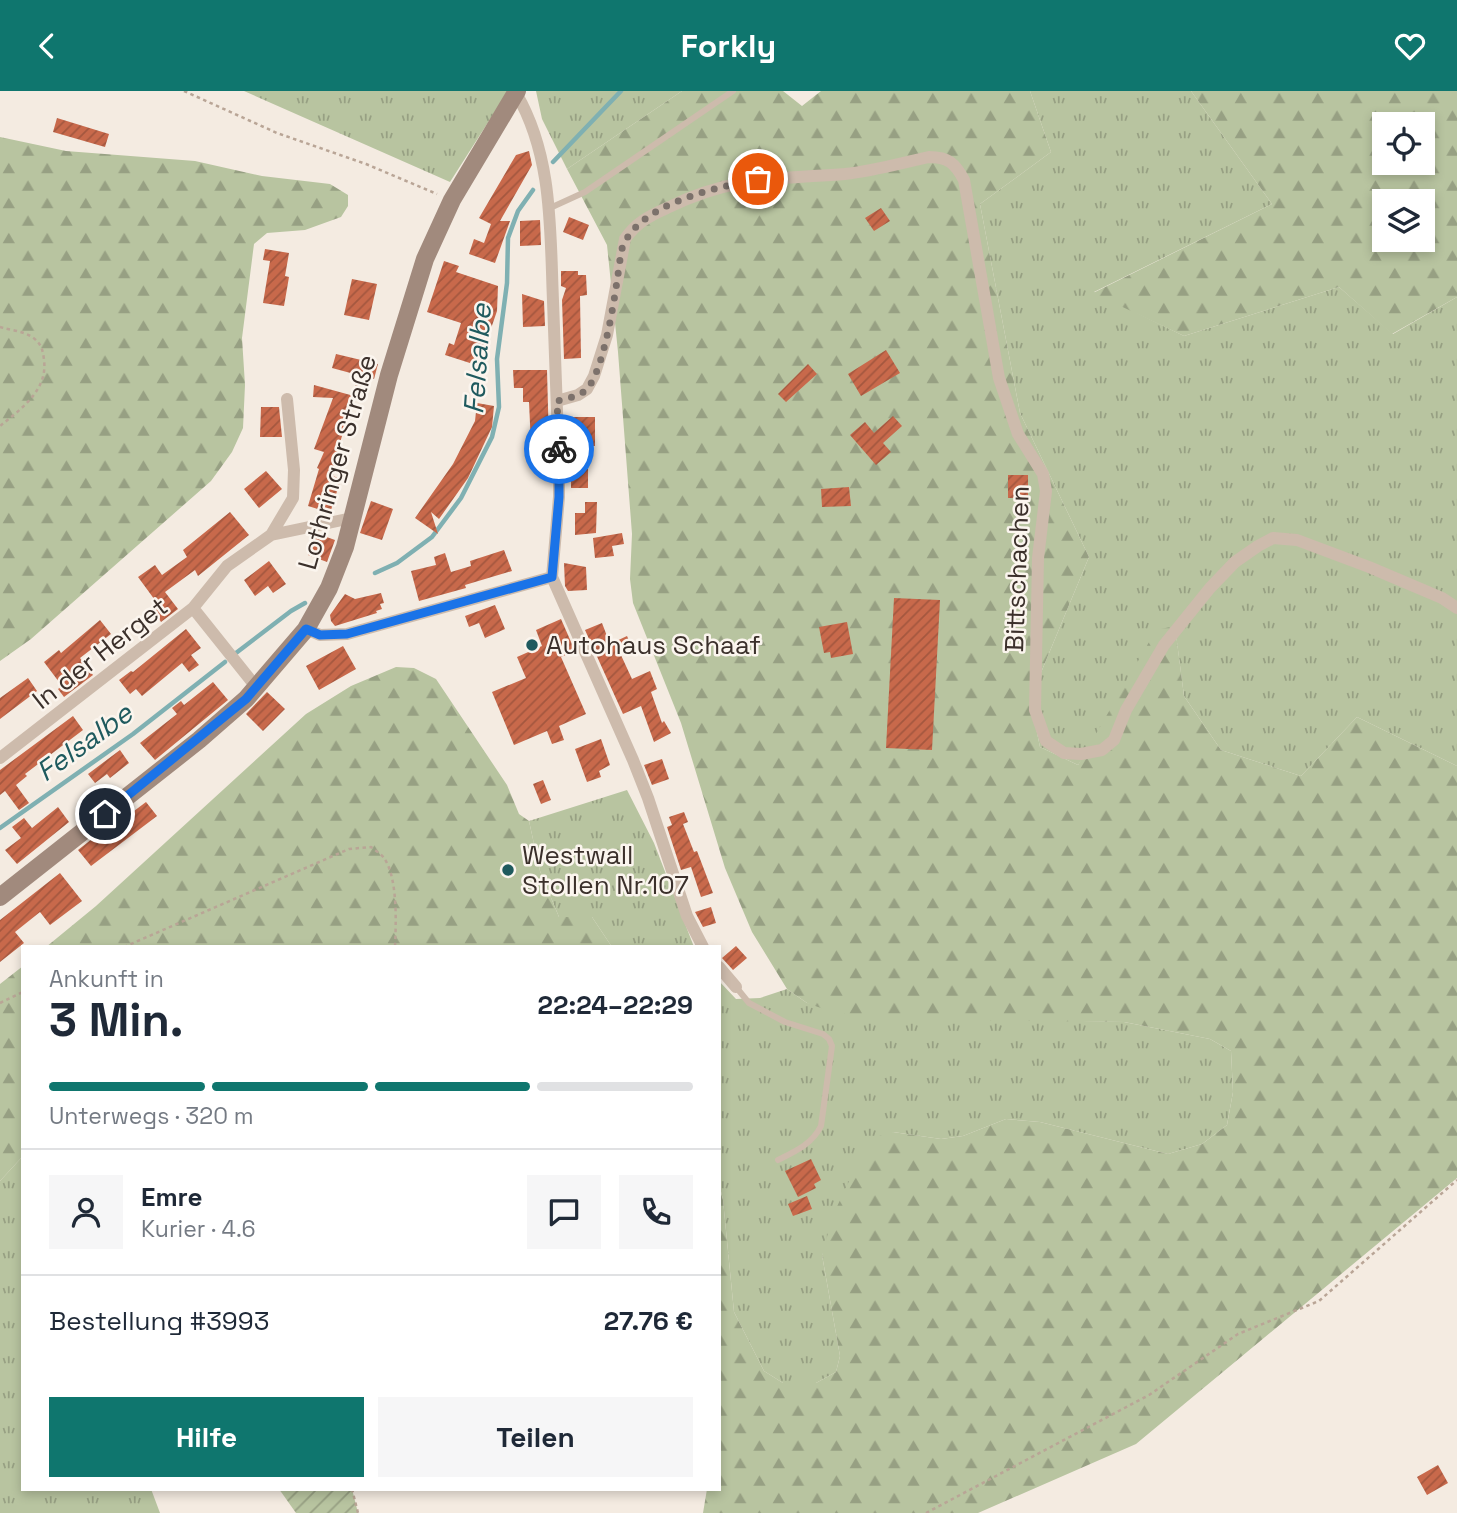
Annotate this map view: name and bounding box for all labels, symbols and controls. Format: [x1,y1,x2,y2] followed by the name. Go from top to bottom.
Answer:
[681,26,776,66] text: Forkly
[28,27,66,65] icon: back
[1391,27,1429,65] icon: heart
[1372,112,1435,252] map controls
[1372,112,1435,175] button: locate
[728,149,788,209] pin
[739,160,777,198] icon: bag
[1372,189,1435,252] button: layers
[455,301,499,415] water label: Felsalbe
[290,351,384,573] street label: Lothringer Straße
[524,414,594,484] courier
[540,430,578,468] icon: bike
[997,485,1037,653] street label: Bittschachen
[25,589,175,717] street label: In der Herget
[546,628,761,662] place label: Autohaus Schaaf
[524,637,540,653] marker: Autohaus Schaaf
[29,694,140,789] water label: Felsalbe
[75,784,135,844] pin
[86,795,124,833] icon: home
[522,838,689,902] place label: Westwall Stollen Nr.107
[500,862,516,878] marker: Westwall Stollen Nr.107
[49,964,164,994] text: Ankunft in
[538,988,693,1022] text: 22:24–22:29
[49,991,184,1049] text: 3 Min.
[49,1101,254,1131] text: Unterwegs · 320 m
[49,1175,123,1249] button: person
[527,1175,601,1249] button: chat
[619,1175,693,1249] button: phone
[141,1180,202,1214] text: Emre
[141,1214,256,1244] text: Kurier · 4.6
[49,1304,269,1338] text: Bestellung #3993
[604,1304,693,1338] text: 27.76 €
[49,1397,364,1477] button: Hilfe
[378,1397,693,1477] button: Teilen

